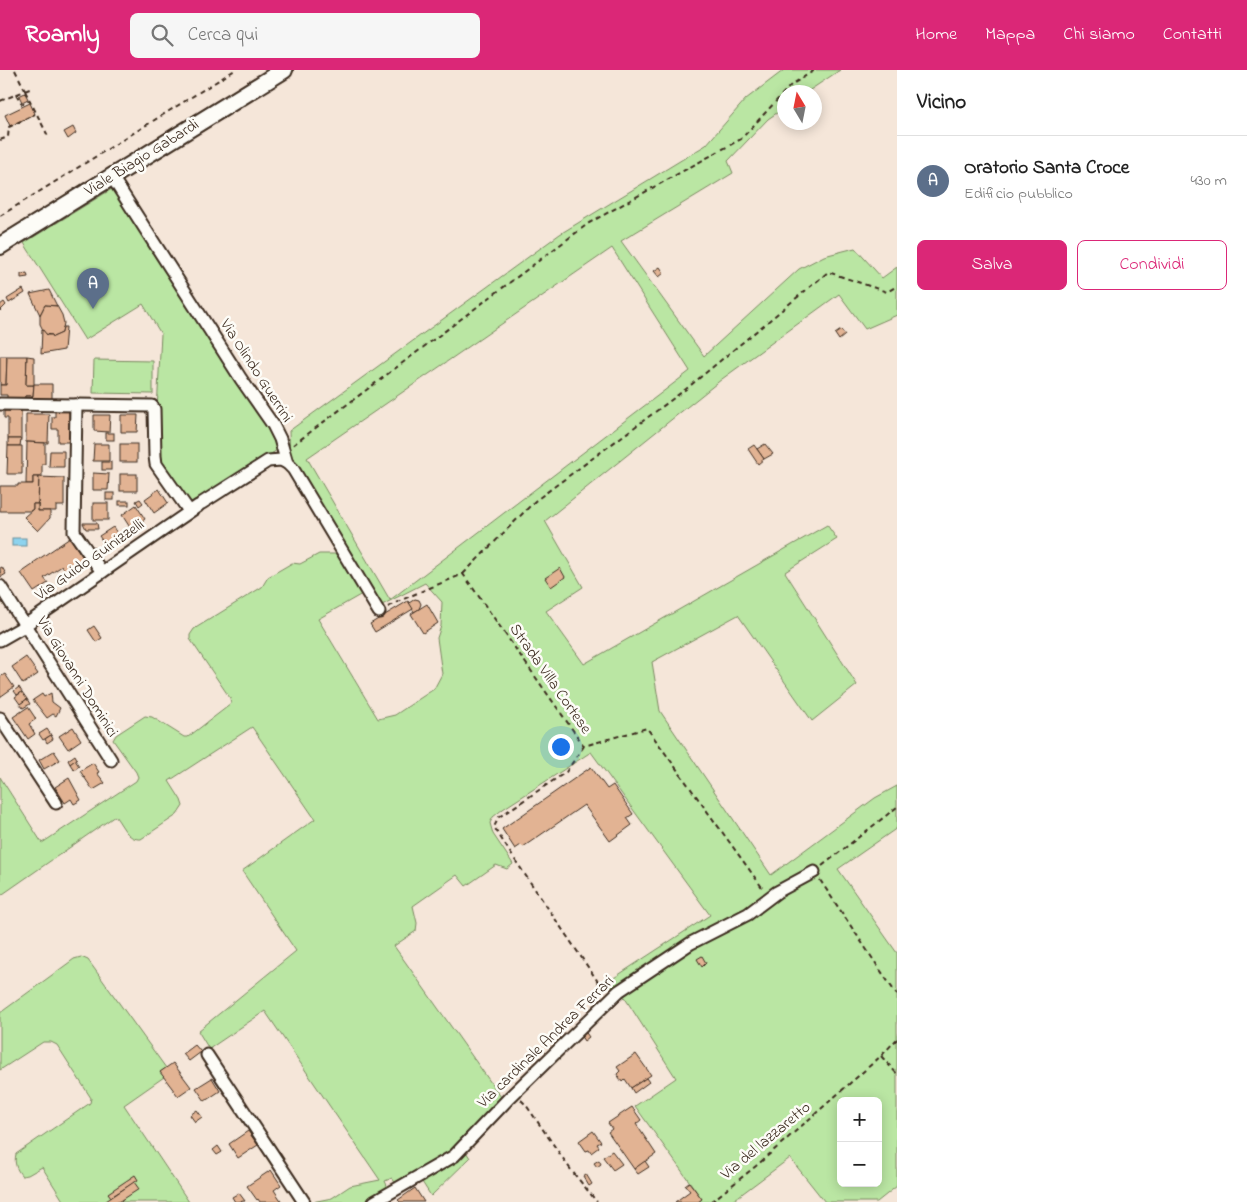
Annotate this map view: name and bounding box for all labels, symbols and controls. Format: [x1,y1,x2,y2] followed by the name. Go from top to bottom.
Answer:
[130,13,480,58] search box
[25,18,100,53] text: Roamly
[148,21,176,49] icon: search
[188,22,258,49] text: Cerca qui
[915,22,957,48] text: Home
[985,22,1035,48] text: Mappa
[1063,22,1135,48] text: Chi siamo
[1163,22,1222,48] text: Contatti
[777,85,822,130] north arrow
[917,88,966,118] text: Vicino
[79,113,204,203] street label: Viale Biagio Gabardi
[964,155,1129,182] text: Oratorio Santa Croce
[928,169,938,193] text: A
[1190,169,1227,193] text: 430 m
[964,182,1073,206] text: Edificio pubblico
[917,240,1067,290] button: Salva
[1077,240,1227,290] button: Condividi
[77,268,109,309] pin: A
[213,314,299,428] street label: Via Olindo Guerrini
[30,513,150,607] street label: Via Guido Guinizzelli
[30,611,124,742] street label: Via Giovanni Dominici
[503,619,598,740] street label: Strada Villa Cortese
[548,734,574,760] your location
[471,970,620,1115] street label: Via cardinale Andrea Ferrari
[715,1096,816,1187] street label: Via del lazzaretto
[837,1097,882,1187] map controls
[837,1097,882,1142] button: +
[837,1142,882,1187] button: −

